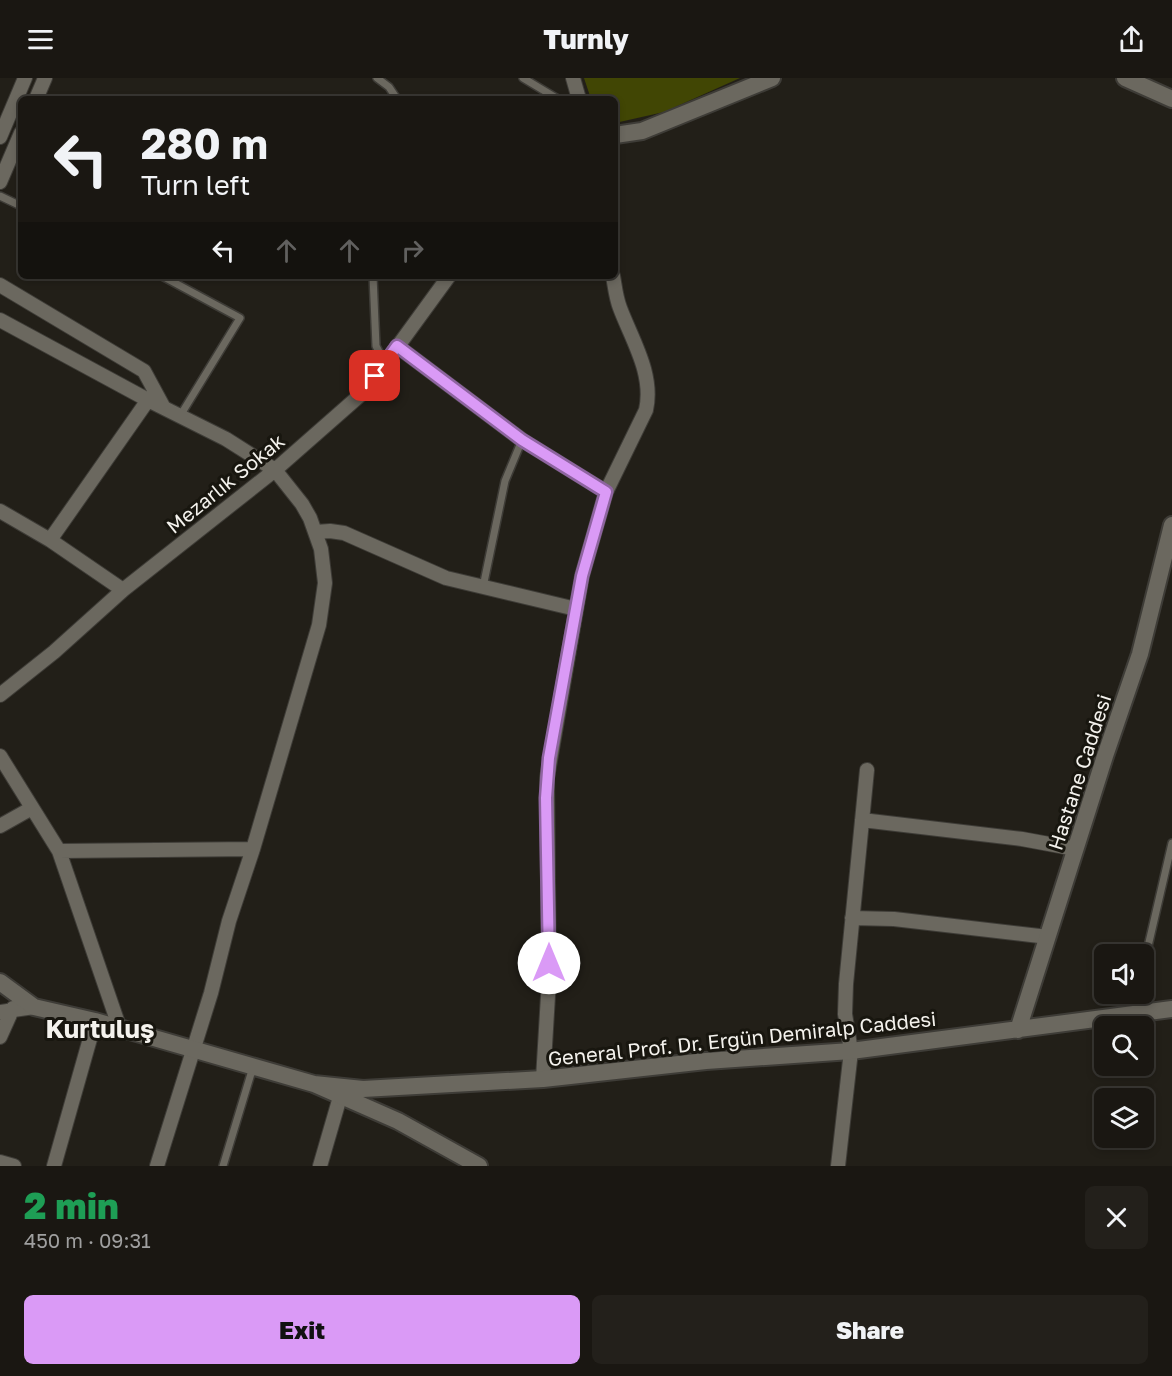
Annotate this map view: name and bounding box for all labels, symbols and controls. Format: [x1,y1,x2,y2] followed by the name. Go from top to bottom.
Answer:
[24,23,57,56] icon: menu
[543,23,629,55] text: Turnly
[1115,23,1148,56] icon: share
[141,118,268,168] text: 280 m
[42,120,120,198] icon: left
[141,169,250,201] text: Turn left
[207,234,240,267] icon: left
[270,234,303,267] icon: ahead
[333,234,366,267] icon: ahead
[396,234,429,267] icon: right
[349,350,400,401] pin
[358,359,391,392] icon: arrive
[161,428,289,538] street label: Mezarlık Sokak
[1042,691,1116,853] street label: Hastane Caddesi
[517,931,581,995] position arrow
[1094,944,1154,1148] map controls
[1094,944,1154,1004] button: sound
[547,1006,937,1070] street label: General Prof. Dr. Ergün Demiralp Caddesi
[45,1013,155,1044] district label: Kurtuluş
[1094,1016,1154,1076] button: search
[1094,1088,1154,1148] button: layers
[24,1184,119,1227] text: 2 min
[1085,1186,1148,1249] button: close
[24,1228,151,1252] text: 450 m · 09:31
[24,1295,580,1364] button: Exit
[592,1295,1148,1364] button: Share

